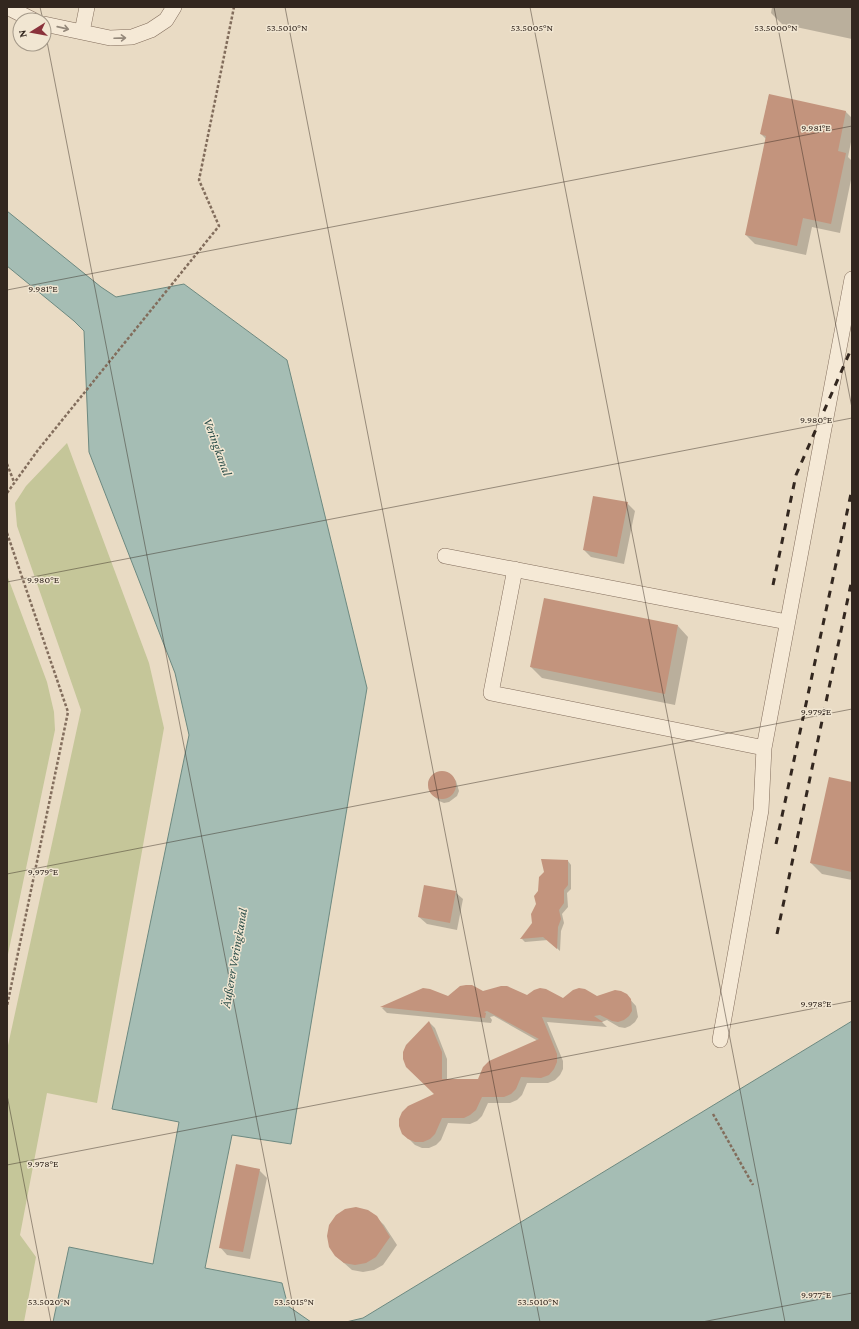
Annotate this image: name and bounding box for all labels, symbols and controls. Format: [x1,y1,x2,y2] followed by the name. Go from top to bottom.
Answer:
[12,12,52,52] north arrow
[267,22,308,33] text: 53.5010°N
[511,22,554,33] text: 53.5005°N
[754,22,798,33] text: 53.5000°N
[56,25,69,33] one-way arrow
[15,29,29,39] text: N
[113,34,126,41] one-way arrow
[801,122,831,133] text: 9.981°E
[28,283,58,294] text: 9.981°E
[800,414,833,425] text: 9.980°E
[201,416,236,478] water label: Veringkanal
[27,574,60,585] text: 9.980°E
[801,706,832,717] text: 9.979°E
[28,866,59,877] text: 9.979°E
[218,906,250,1010] water label: Äußerer Veringkanal
[801,998,832,1009] text: 9.978°E
[28,1158,59,1169] text: 9.978°E
[801,1289,832,1300] text: 9.977°E
[28,1296,71,1307] text: 53.5020°N
[274,1296,314,1307] text: 53.5015°N
[518,1296,559,1307] text: 53.5010°N

